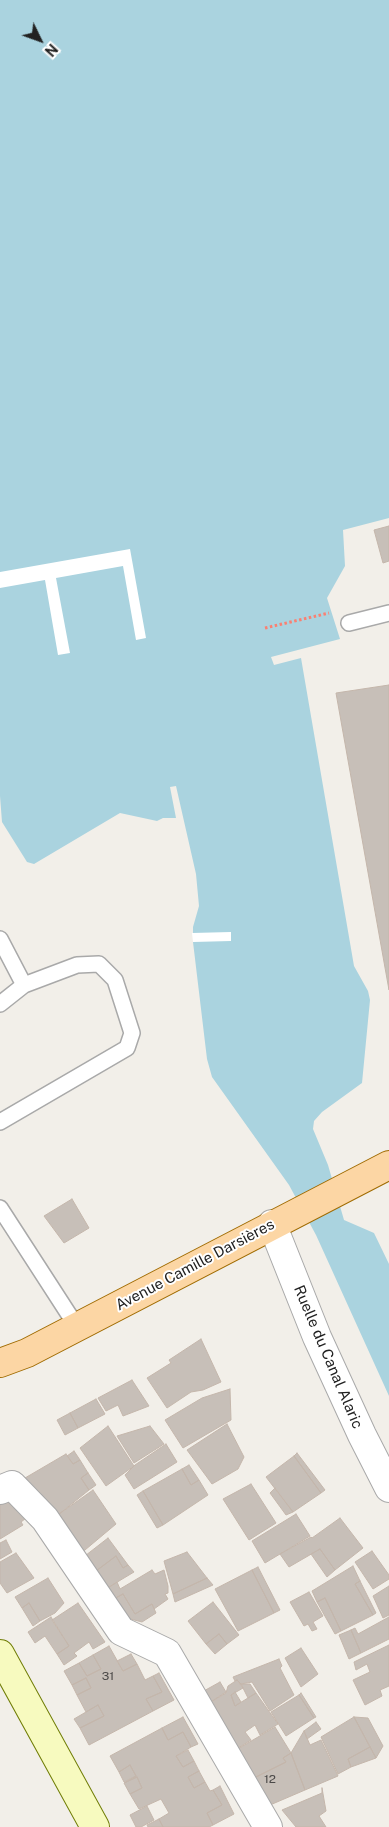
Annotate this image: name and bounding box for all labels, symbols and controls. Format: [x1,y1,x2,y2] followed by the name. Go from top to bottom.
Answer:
[15,15,65,65] north arrow
[42,41,61,59] text: N
[113,1215,277,1315] street label: Avenue Camille Darsières
[290,1283,366,1431] street label: Ruelle du Canal Alaric
[102,1669,114,1683] house number: 31
[264,1772,276,1786] house number: 12

